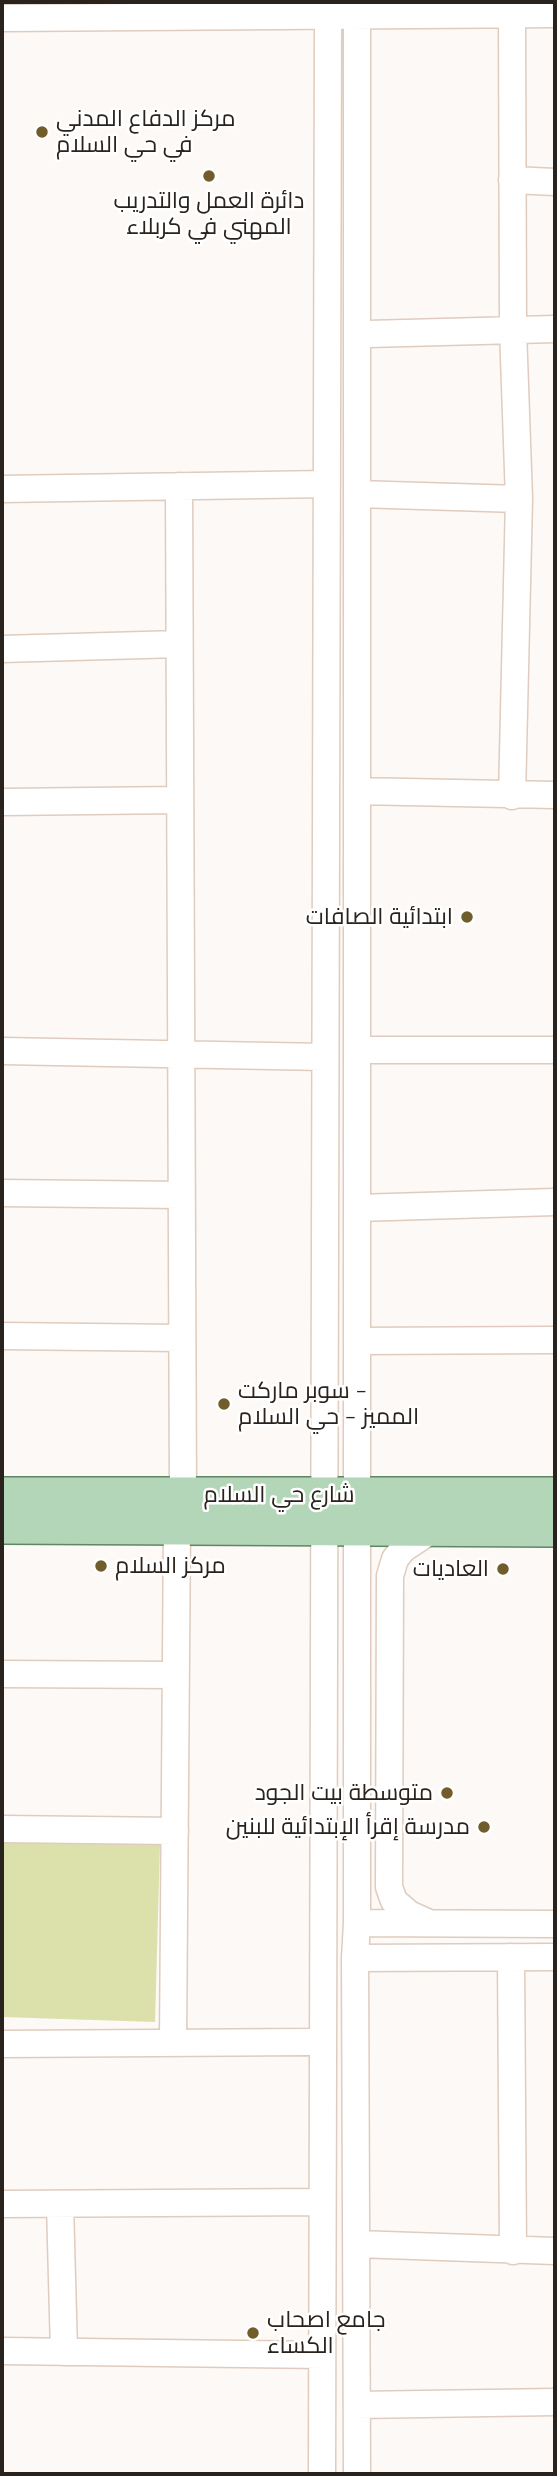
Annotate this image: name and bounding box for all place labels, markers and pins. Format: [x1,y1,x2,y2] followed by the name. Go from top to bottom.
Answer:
[56,105,235,159] place label: مركز الدفاع المدني في حي السلام
[34,124,50,140] marker: مركز الدفاع المدني في حي السلام
[201,168,217,184] marker: دائرة العمل والتدريب المهني في كربلاء
[114,187,304,241] place label: دائرة العمل والتدريب المهني في كربلاء
[306,903,453,931] place label: ابتدائية الصافات
[459,909,475,925] marker: ابتدائية الصافات
[238,1377,419,1431] place label: سوبر ماركت - المميز - حي السلام
[216,1396,232,1412] marker: سوبر ماركت - المميز - حي السلام
[115,1552,226,1580] place label: مركز السلام
[413,1555,489,1583] place label: العاديات
[93,1558,109,1574] marker: مركز السلام
[495,1561,511,1577] marker: العاديات
[255,1779,433,1807] place label: متوسطة بيت الجود
[439,1785,455,1801] marker: متوسطة بيت الجود
[226,1813,470,1841] place label: مدرسة إقرأ الإبتدائية للبنين
[476,1819,492,1835] marker: مدرسة إقرأ الإبتدائية للبنين
[267,2306,385,2360] place label: جامع اصحاب الكساء
[245,2325,261,2341] marker: جامع اصحاب الكساء

